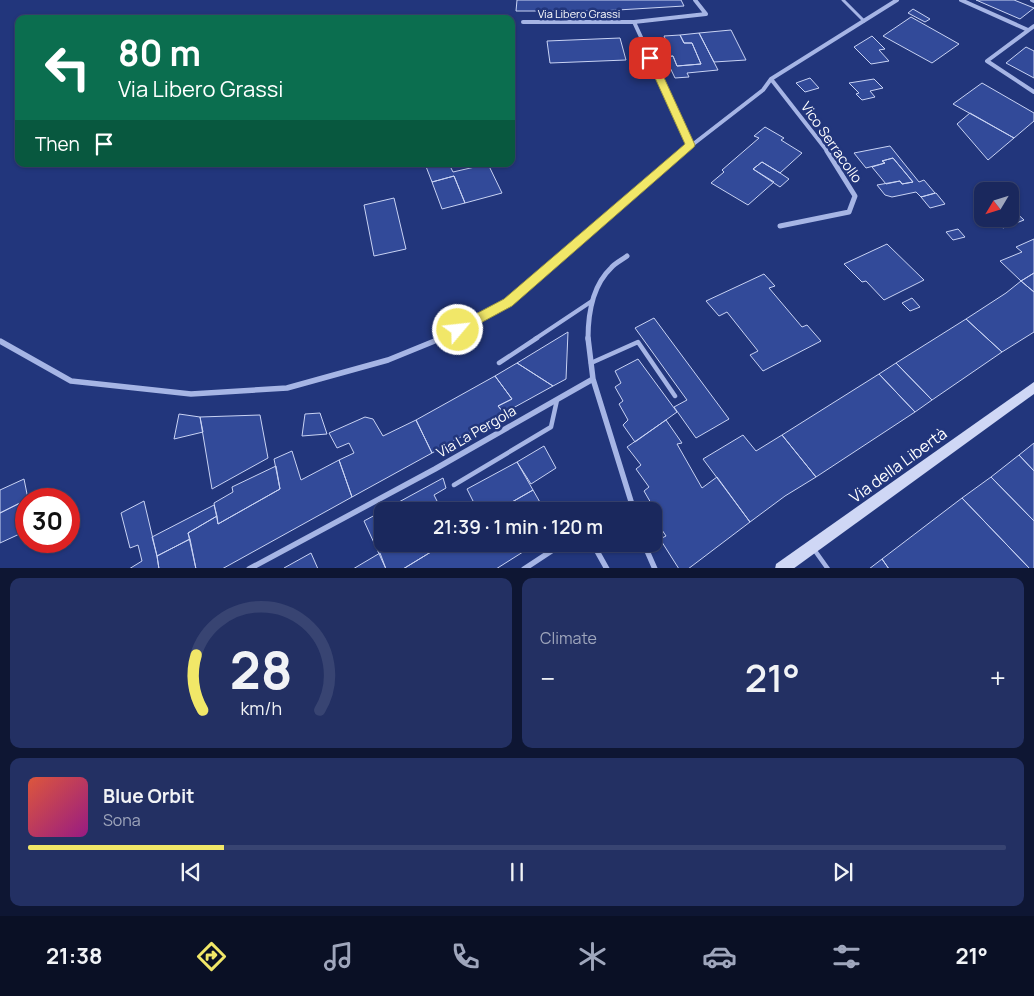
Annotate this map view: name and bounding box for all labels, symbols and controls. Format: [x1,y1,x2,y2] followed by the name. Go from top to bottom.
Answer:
[538,6,620,21] street label: Via Libero Grassi
[118,29,201,77] text: 80 m
[35,35,100,100] icon: left
[629,37,671,79] pin
[636,44,664,72] icon: arrive
[118,74,283,104] text: Via Libero Grassi
[797,98,867,186] street label: Vico Serracollo
[90,130,118,158] icon: arrive
[35,131,80,157] text: Then
[974,182,1019,228] north arrow
[974,182,1019,227] map controls
[431,303,483,355] position arrow
[433,401,519,461] street label: Via La Pergola
[845,422,951,508] street label: Via della Libertà
[15,488,80,553] speed limit sign: 30
[433,514,603,540] text: 21:39 · 1 min · 120 m
[540,627,597,649] text: Climate
[230,634,292,705] text: 28
[745,651,800,703] text: 21°
[540,659,555,697] text: −
[990,659,1006,697] text: +
[240,696,282,720] text: km/h
[103,783,195,809] text: Blue Orbit
[103,809,141,831] text: Sona
[177,858,205,886] icon: previous
[503,858,531,886] icon: pause
[829,858,857,886] icon: next
[194,939,229,974] icon: directions
[321,939,356,974] icon: music
[448,939,483,974] icon: phone
[575,939,610,974] icon: climate
[702,939,737,974] icon: car
[829,939,864,974] icon: filters
[46,941,102,971] text: 21:38
[955,941,988,971] text: 21°

